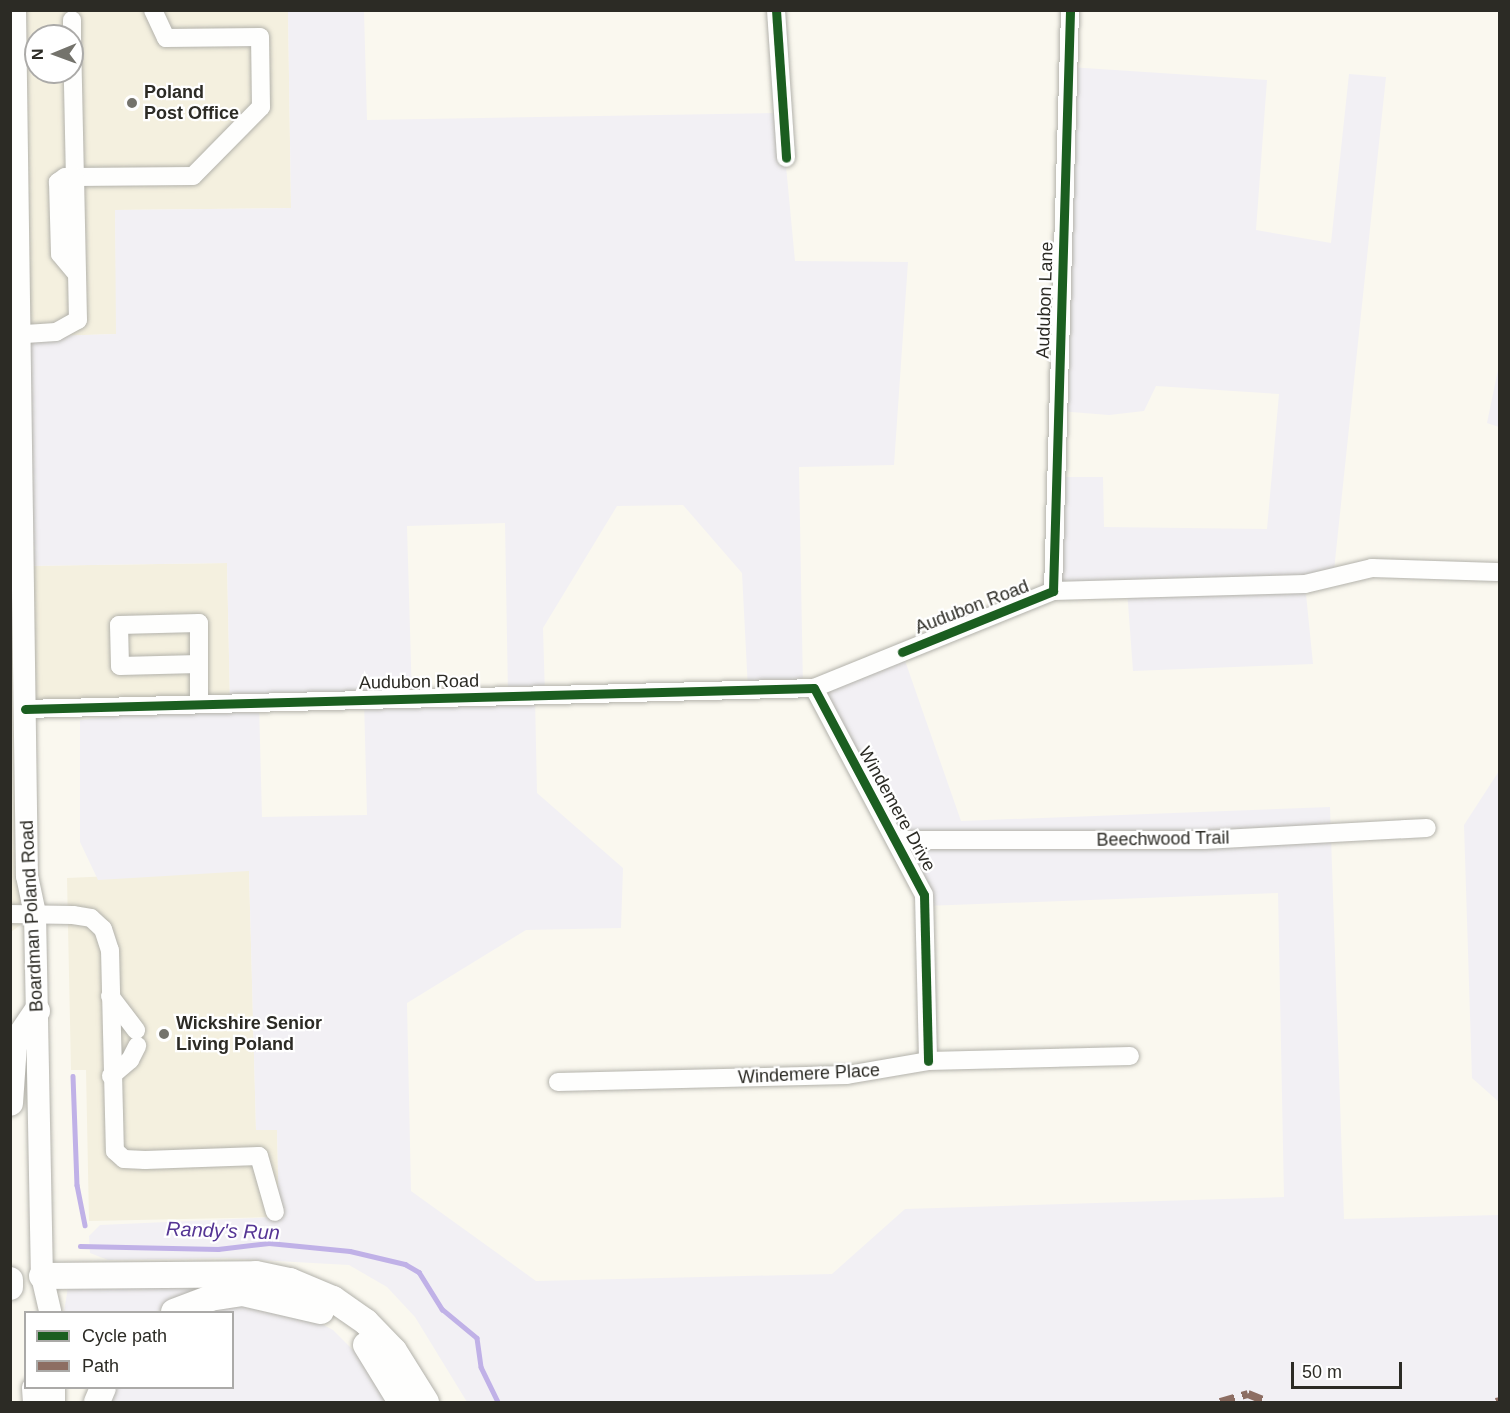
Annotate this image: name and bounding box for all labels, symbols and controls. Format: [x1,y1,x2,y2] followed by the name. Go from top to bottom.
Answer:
[24,24,84,84] north arrow
[29,48,46,60] text: N
[144,82,239,124] place label: Poland Post Office
[125,96,139,110] marker: Poland Post Office
[1032,241,1058,359] street label: Audubon Lane
[912,575,1032,639] street label: Audubon Road
[359,670,479,694] street label: Audubon Road
[854,743,940,875] street label: Windemere Drive
[16,820,48,1012] street label: Boardman Poland Road
[1096,827,1230,851] street label: Beechwood Trail
[176,1013,322,1056] place label: Wickshire Senior Living Poland
[157,1027,171,1041] marker: Wickshire Senior Living Poland
[738,1059,880,1089] street label: Windemere Place
[166,1217,280,1245] water label: Randy's Run
[24,1311,234,1389] legend
[82,1326,167,1346] text: Cycle path
[1294,1350,1405,1388] scale bar
[82,1356,119,1376] text: Path
[1302,1362,1342,1382] text: 50 m

